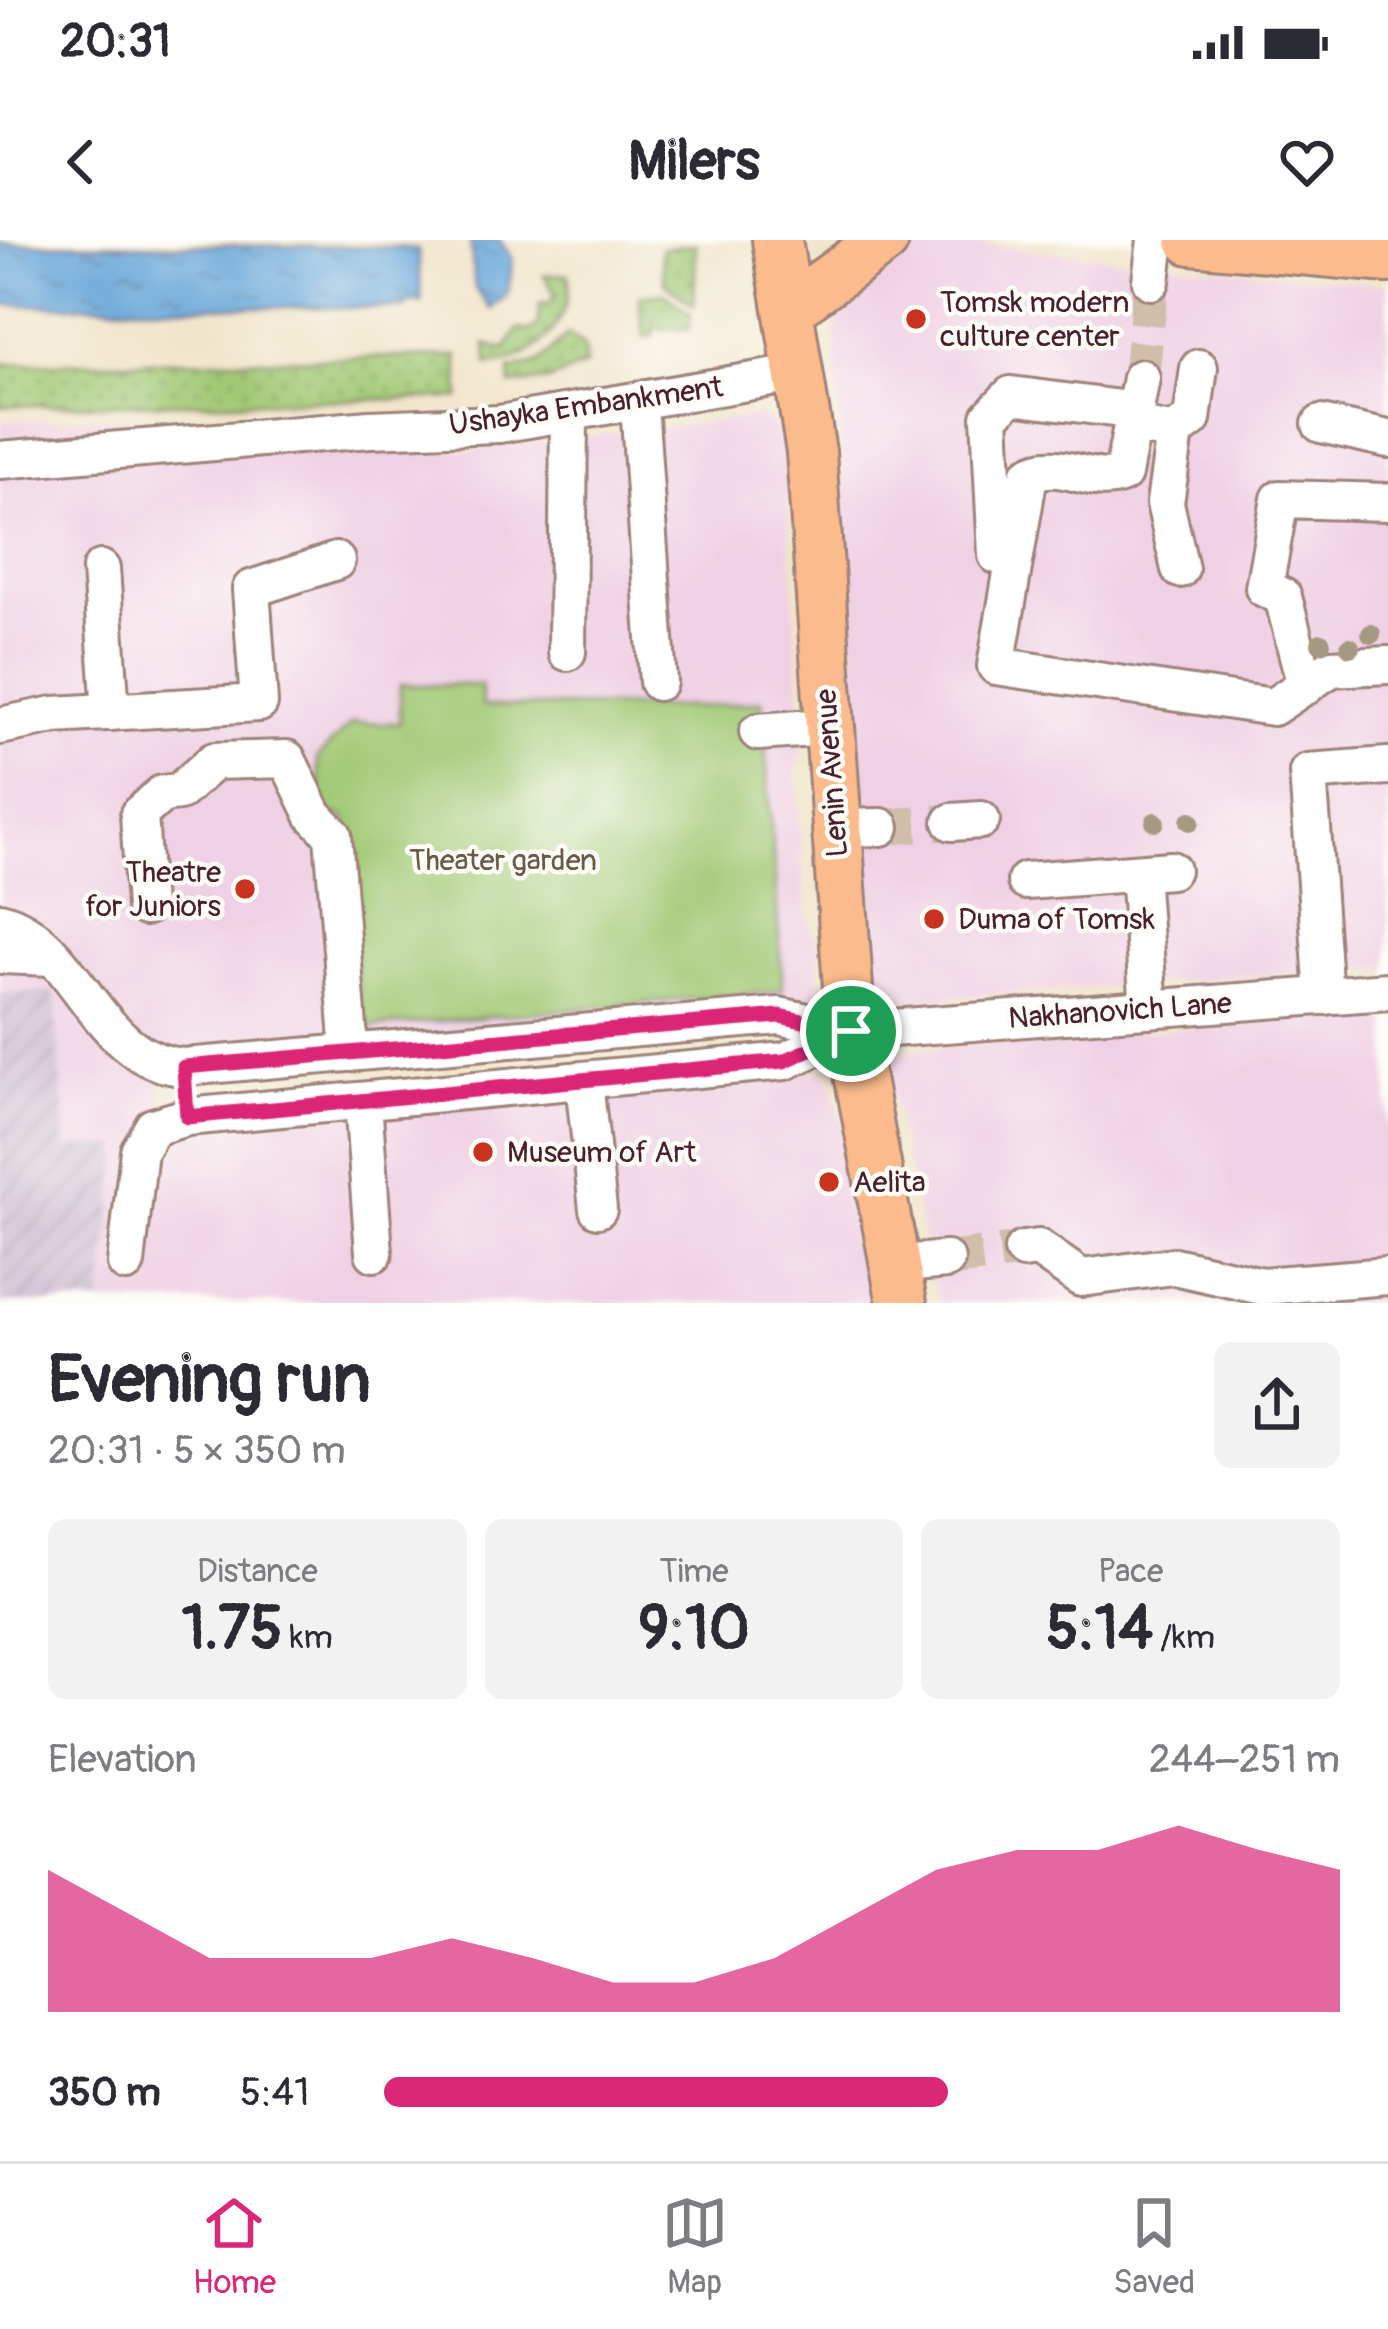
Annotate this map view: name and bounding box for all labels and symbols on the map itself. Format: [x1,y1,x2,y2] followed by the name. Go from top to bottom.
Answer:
[940,284,1129,355] place label: Tomsk modern culture center
[903,306,929,332] marker: Tomsk modern culture center
[447,368,726,444] street label: Ushayka Embankment
[808,687,856,859] street label: Lenin Avenue
[409,842,597,879] park label: Theater garden
[85,854,221,925] place label: Theatre for Juniors
[232,876,258,902] marker: Theatre for Juniors
[958,901,1155,938] place label: Duma of Tomsk
[921,906,947,932] marker: Duma of Tomsk
[800,980,902,1082] pin
[1007,985,1233,1037] street label: Nakhanovich Lane
[507,1134,697,1171] place label: Museum of Art
[470,1139,496,1165] marker: Museum of Art
[853,1164,926,1201] place label: Aelita
[816,1169,842,1195] marker: Aelita

